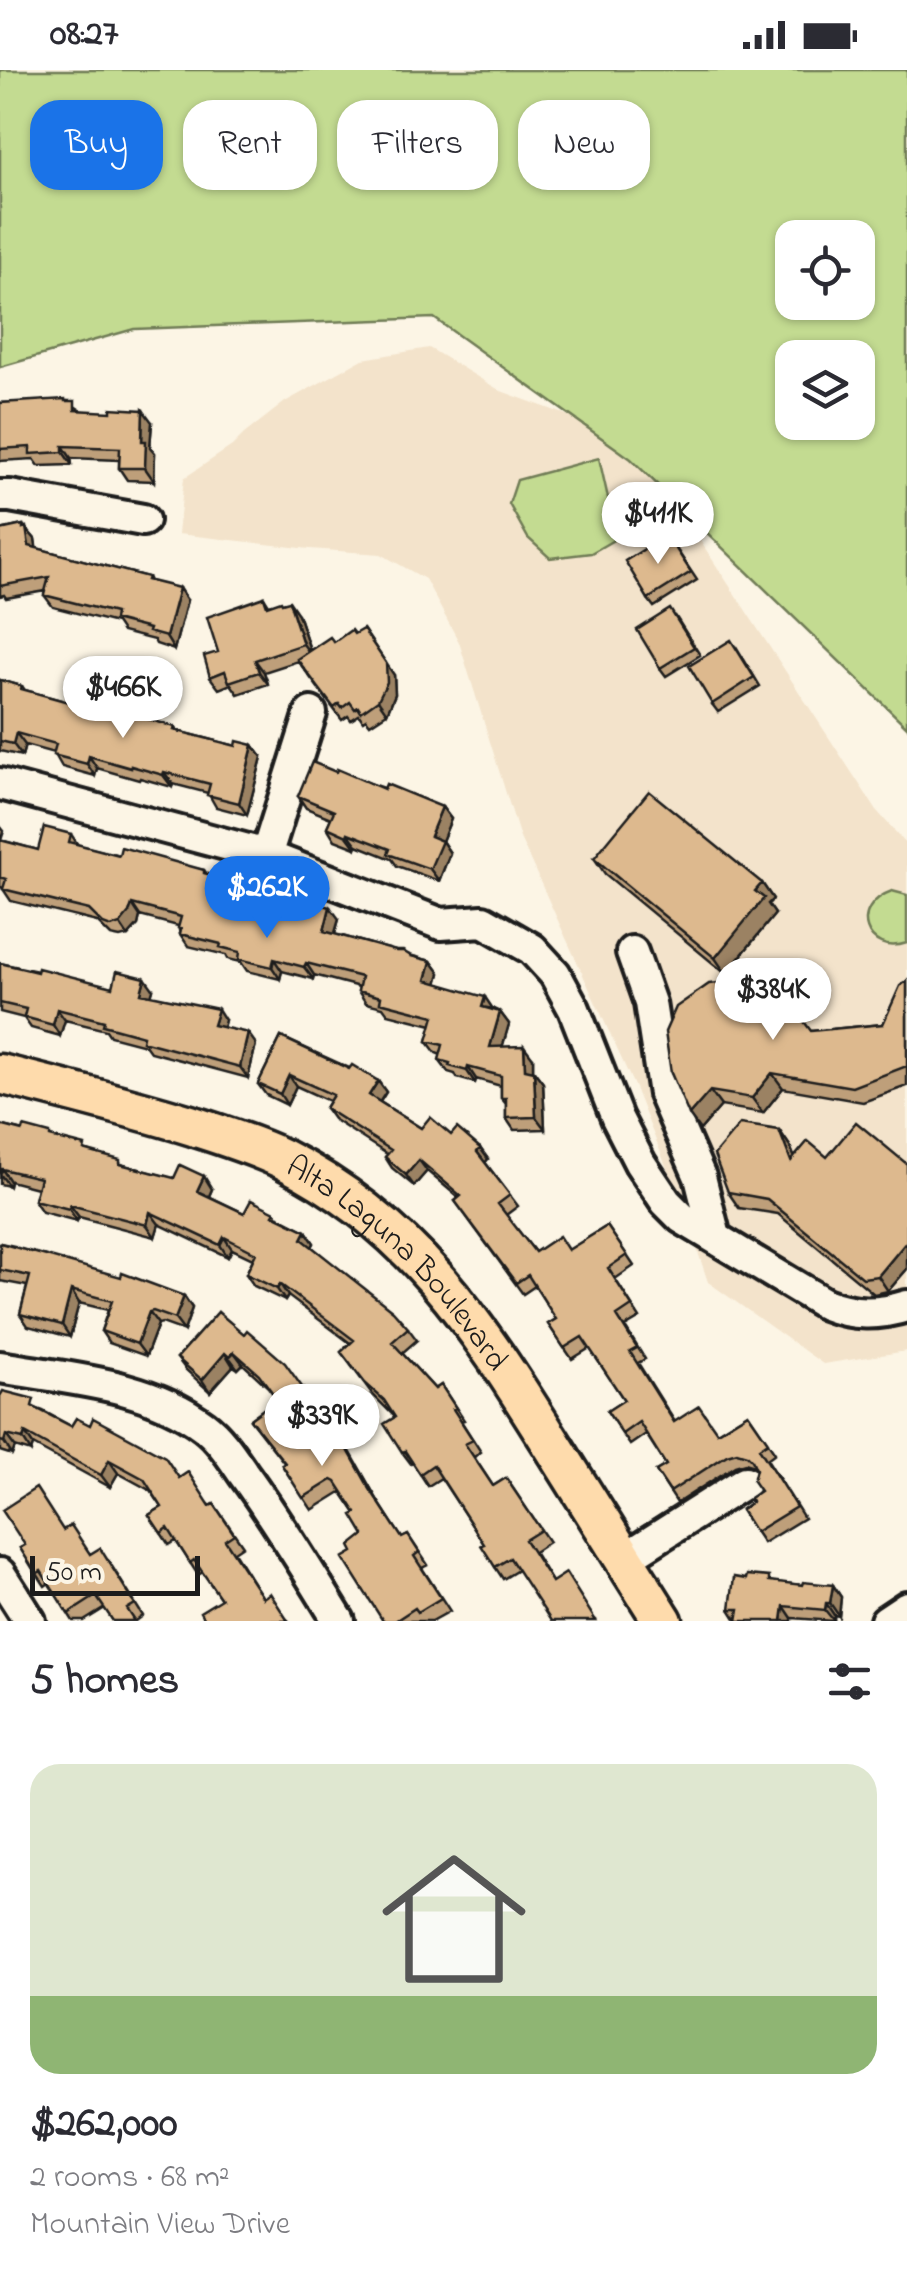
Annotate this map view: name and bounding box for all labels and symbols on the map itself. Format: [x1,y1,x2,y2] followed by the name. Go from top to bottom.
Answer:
[588,482,728,567] pin: $411K
[53,656,193,741] pin: $466K
[197,856,337,941] pin: $262K
[703,958,843,1043] pin: $384K
[277,1145,518,1381] street label: Alta Laguna Boulevard
[252,1384,392,1469] pin: $339K
[30,1551,200,1596] scale bar

